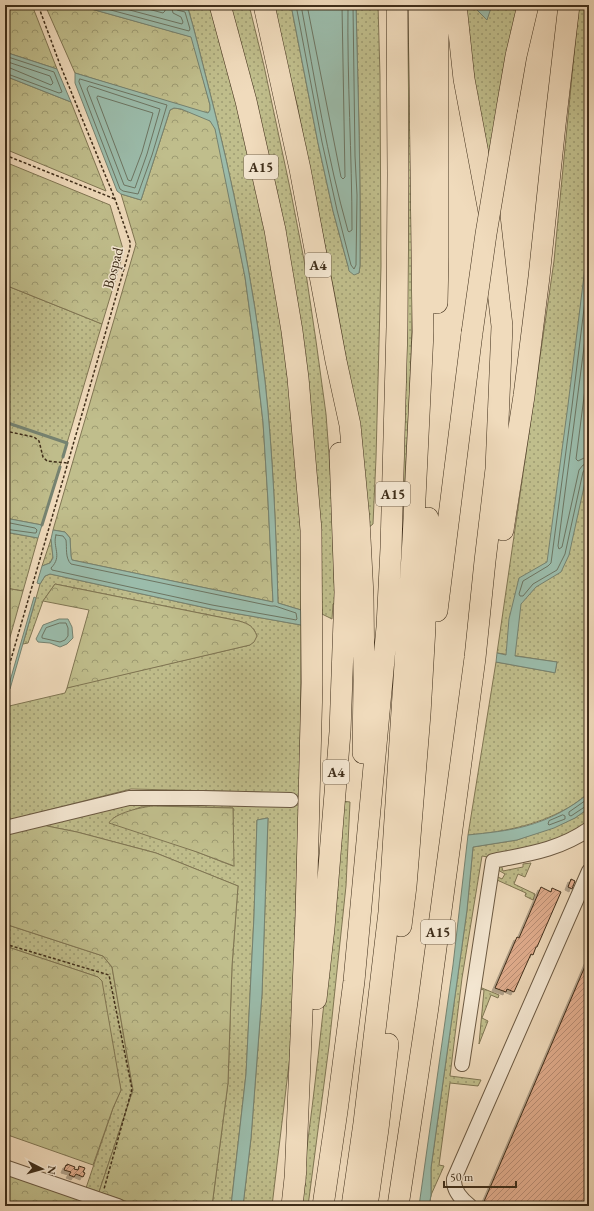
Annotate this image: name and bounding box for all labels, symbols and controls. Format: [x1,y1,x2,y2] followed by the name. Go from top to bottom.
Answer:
[244,155,278,179] road number: A15
[98,245,127,291] street label: Bospad
[305,253,331,277] road number: A4
[376,482,410,506] road number: A15
[323,760,349,784] road number: A4
[421,920,455,944] road number: A15
[22,1149,62,1189] north arrow
[444,1163,516,1189] scale bar
[45,1165,59,1175] text: N
[450,1169,474,1185] text: 50 m

